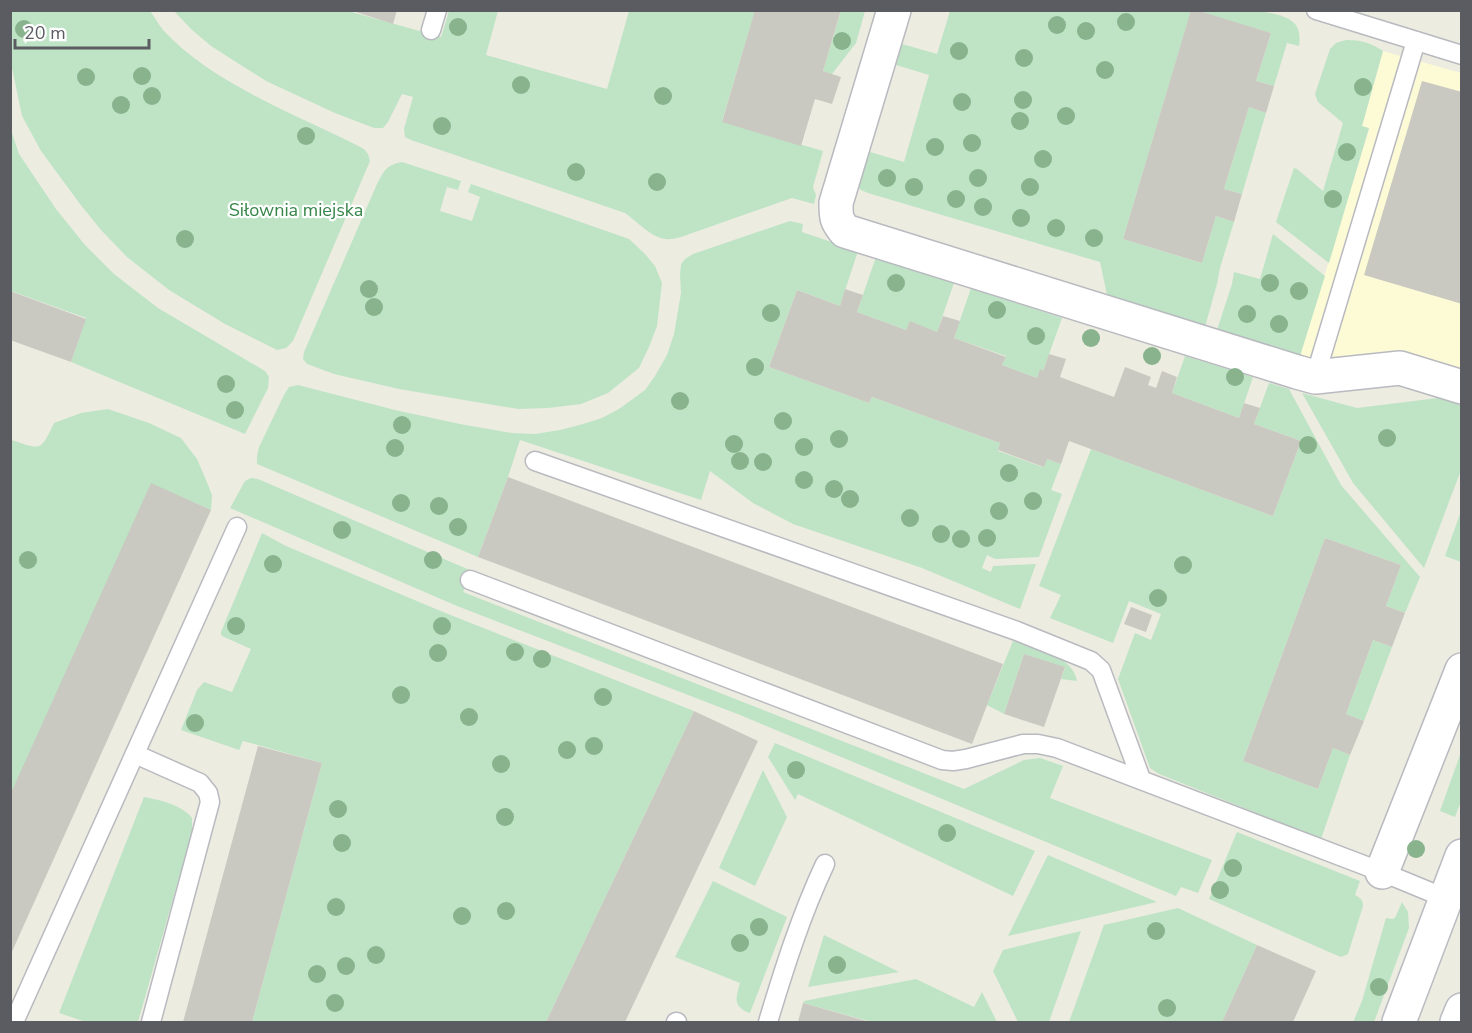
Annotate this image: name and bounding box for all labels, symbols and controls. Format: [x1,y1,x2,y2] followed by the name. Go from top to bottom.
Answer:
[15,12,148,50] scale bar
[24,21,66,45] text: 20 m
[229,198,363,222] park label: Siłownia miejska

